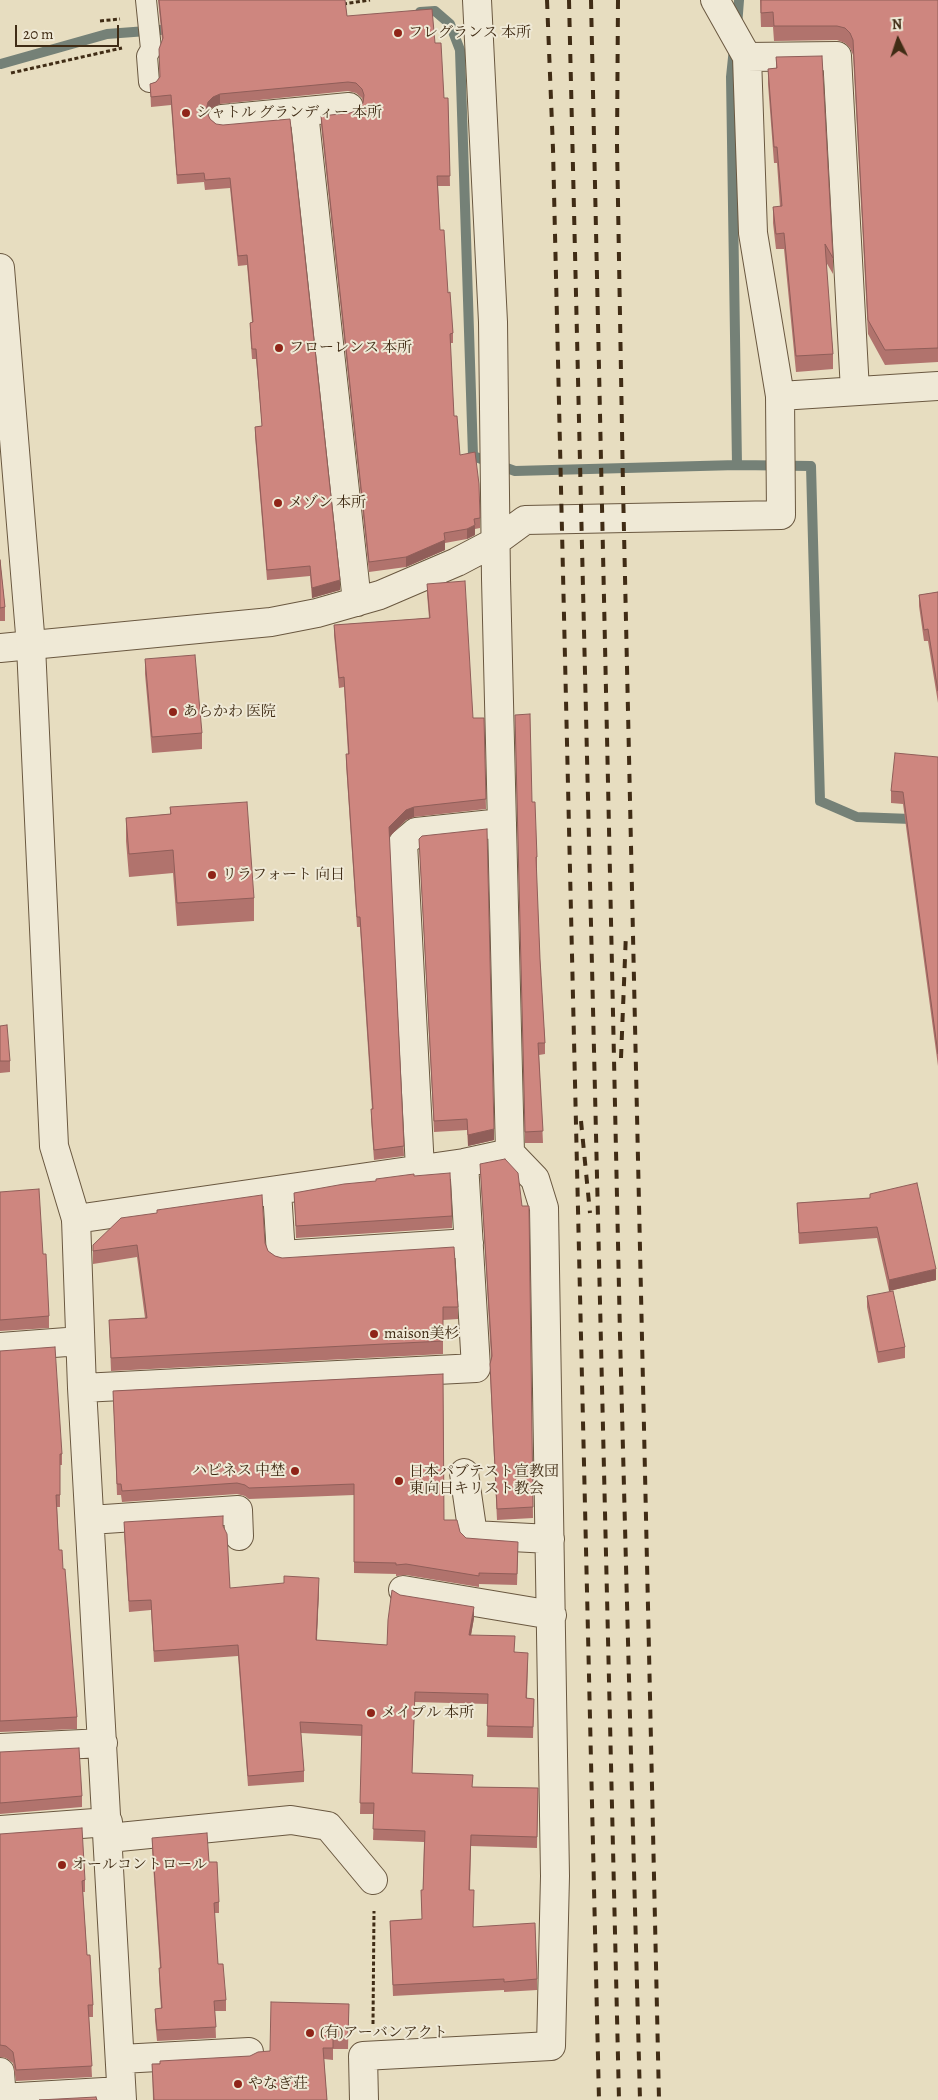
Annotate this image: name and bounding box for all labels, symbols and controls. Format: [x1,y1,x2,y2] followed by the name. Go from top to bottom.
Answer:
[18,15,121,47] scale bar
[873,15,923,65] north arrow
[891,15,903,34] text: N
[23,24,54,44] text: 20 m
[408,24,531,42] place label: フレグランス 本所
[392,27,404,39] marker: フレグランス 本所
[196,104,382,122] place label: シャトル グランディー 本所
[180,107,192,119] marker: シャトル グランディー 本所
[289,339,412,357] place label: フローレンス 本所
[273,342,285,354] marker: フローレンス 本所
[288,494,366,512] place label: メゾン 本所
[272,497,284,509] marker: メゾン 本所
[183,703,276,721] place label: あらかわ 医院
[167,706,179,718] marker: あらかわ 医院
[222,866,345,884] place label: リラフォート 向日
[206,869,218,881] marker: リラフォート 向日
[384,1325,459,1343] place label: maison美杉
[368,1328,380,1340] marker: maison美杉
[192,1462,285,1480] place label: ハピネス 中埜
[409,1463,559,1498] place label: 日本パブテスト宣教団 東向日キリスト教会
[289,1465,301,1477] marker: ハピネス 中埜
[393,1475,405,1487] marker: 日本パブテスト宣教団 東向日キリスト教会
[381,1704,474,1722] place label: メイプル 本所
[365,1707,377,1719] marker: メイプル 本所
[72,1856,207,1874] place label: オールコントロール
[56,1859,68,1871] marker: オールコントロール
[320,2024,448,2042] place label: (有)アーバンアクト
[304,2027,316,2039] marker: (有)アーバンアクト
[248,2075,308,2093] place label: やなぎ荘
[232,2078,244,2090] marker: やなぎ荘

